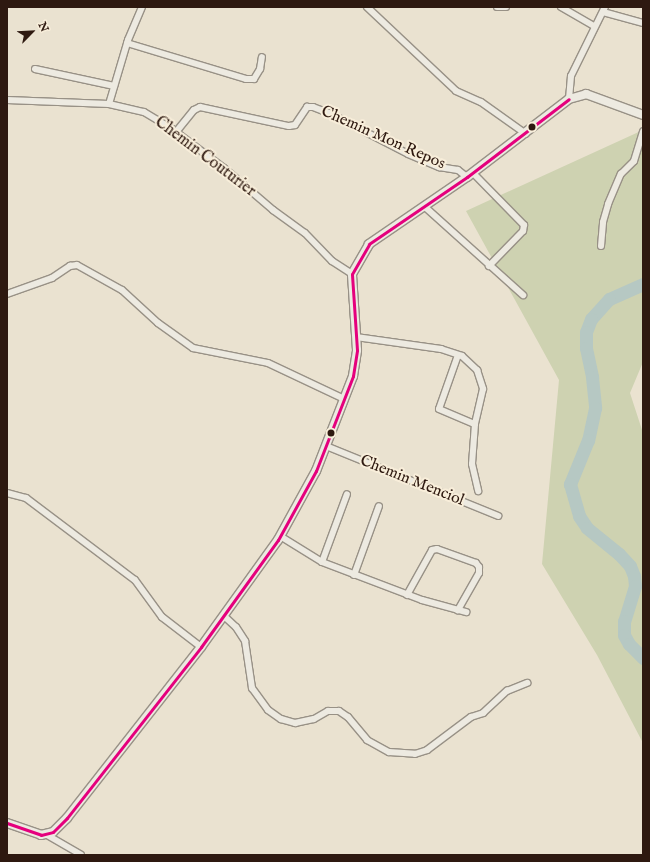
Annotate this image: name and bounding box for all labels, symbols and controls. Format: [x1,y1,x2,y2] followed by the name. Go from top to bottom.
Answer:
[12,12,52,52] north arrow
[35,20,51,34] text: N
[318,102,448,174] street label: Chemin Mon Repos
[151,113,259,201] street label: Chemin Couturier
[527,122,537,132] unlabelled marker
[326,428,336,438] unlabelled marker
[357,451,467,511] street label: Chemin Menciol

